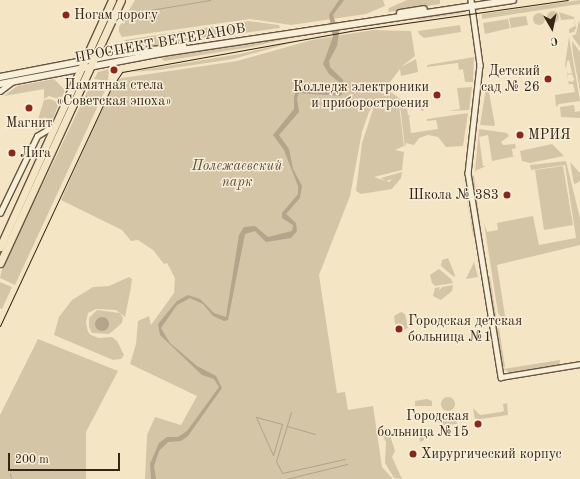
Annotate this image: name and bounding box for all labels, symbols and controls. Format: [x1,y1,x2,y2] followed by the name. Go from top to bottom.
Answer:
[74,7,158,23] place label: Ногам дорогу
[532,8,572,48] north arrow
[61,10,71,20] marker: Ногам дорогу
[73,20,247,66] street label: ПРОСПЕКТ ВЕТЕРАНОВ
[550,34,558,46] text: С
[481,63,540,96] place label: Детский сад № 26
[109,65,119,75] marker: Памятная стела «Советская эпоха»
[543,74,553,84] marker: Детский сад № 26
[56,77,172,110] place label: Памятная стела «Советская эпоха»
[293,79,429,112] place label: Колледж электроники и приборостроения
[432,90,442,100] marker: Колледж электроники и приборостроения
[24,103,34,113] marker: Магнит
[6,115,52,131] place label: Магнит
[528,127,571,143] place label: МРИЯ
[515,130,525,140] marker: МРИЯ
[20,145,51,161] place label: Лига
[7,148,17,158] marker: Лига
[192,158,282,190] park label: Полежаевский парк
[408,187,499,203] place label: Школа № 383
[502,190,512,200] marker: Школа № 383
[408,313,522,346] place label: Городская детская больница №1
[393,323,405,335] marker: Городская детская больница №1
[377,408,469,440] place label: Городская больница №15
[472,418,484,430] marker: Городская больница №15
[10,445,122,471] scale bar
[421,446,562,462] place label: Хирургический корпус
[408,449,418,459] marker: Хирургический корпус
[15,454,49,466] text: 200 m

